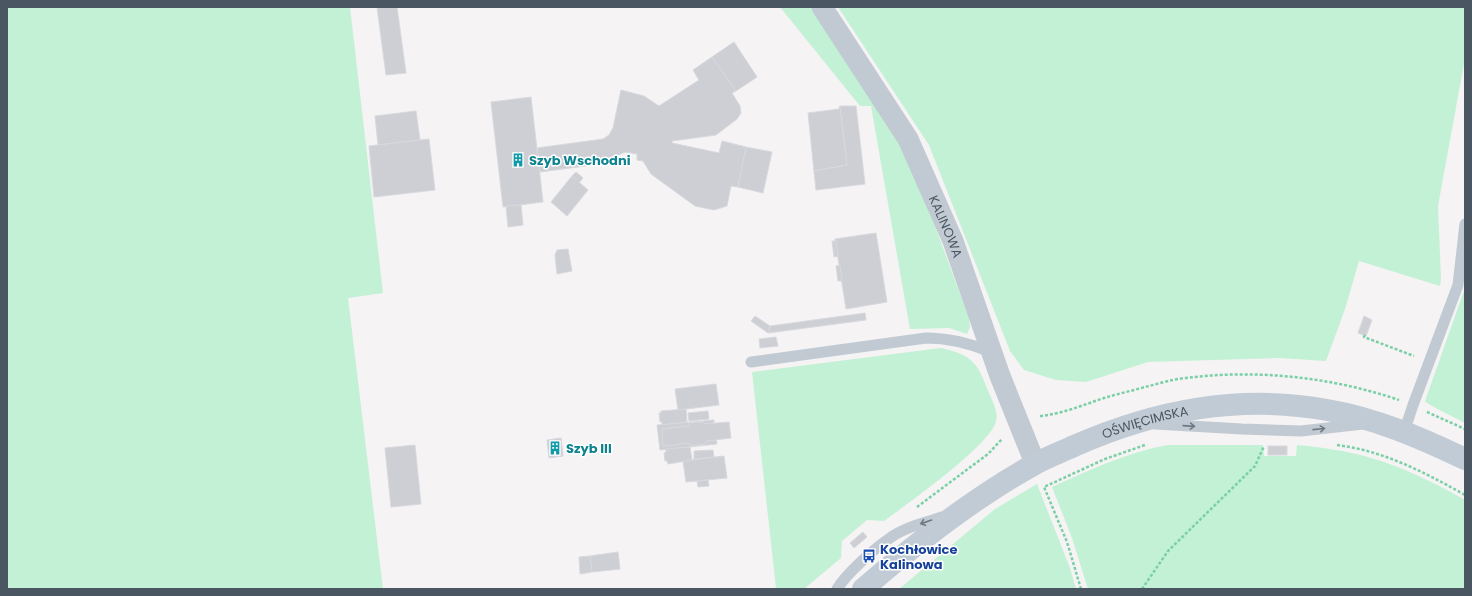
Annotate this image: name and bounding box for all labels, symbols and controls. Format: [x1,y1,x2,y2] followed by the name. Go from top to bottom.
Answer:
[529,151,631,170] place label: Szyb Wschodni
[510,152,526,168] building icon: Szyb Wschodni
[924,192,967,261] street label: KALINOWA
[1099,401,1190,444] street label: OŚWIĘCIMSKA
[1183,423,1196,430] one-way arrow
[1312,425,1325,432] one-way arrow
[566,439,612,458] place label: Szyb III
[547,440,563,456] building icon: Szyb III
[920,519,933,526] one-way arrow
[880,540,957,574] place label: Kochłowice Kalinowa
[861,548,877,564] bus stop icon: Kochłowice Kalinowa

